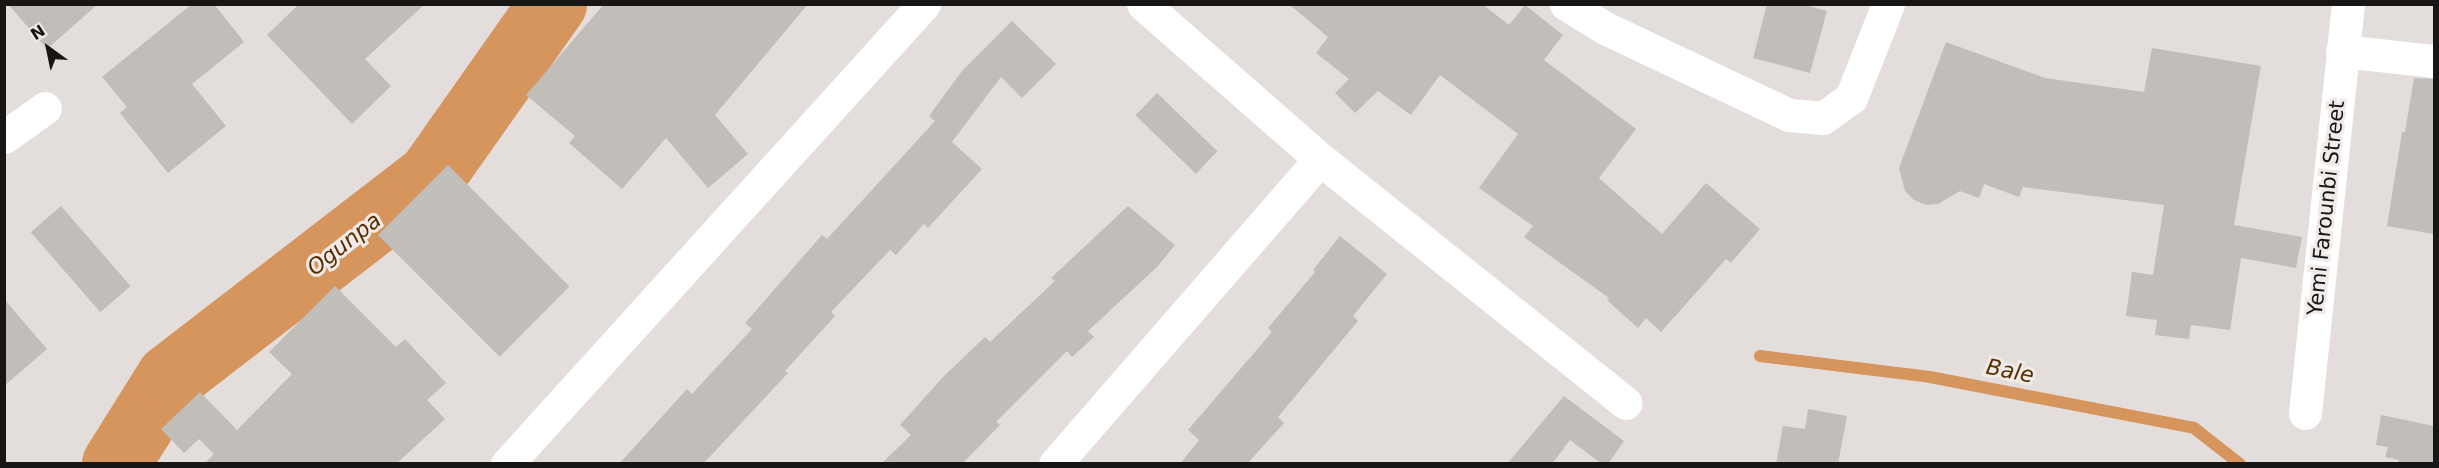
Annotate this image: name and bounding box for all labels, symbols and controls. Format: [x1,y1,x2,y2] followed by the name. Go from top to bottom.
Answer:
[18,18,78,78] north arrow
[27,21,49,44] text: N
[2302,99,2350,317] street label: Yemi Farounbi Street
[302,207,386,281] water label: Ogunpa
[1984,353,2036,389] water label: Bale

